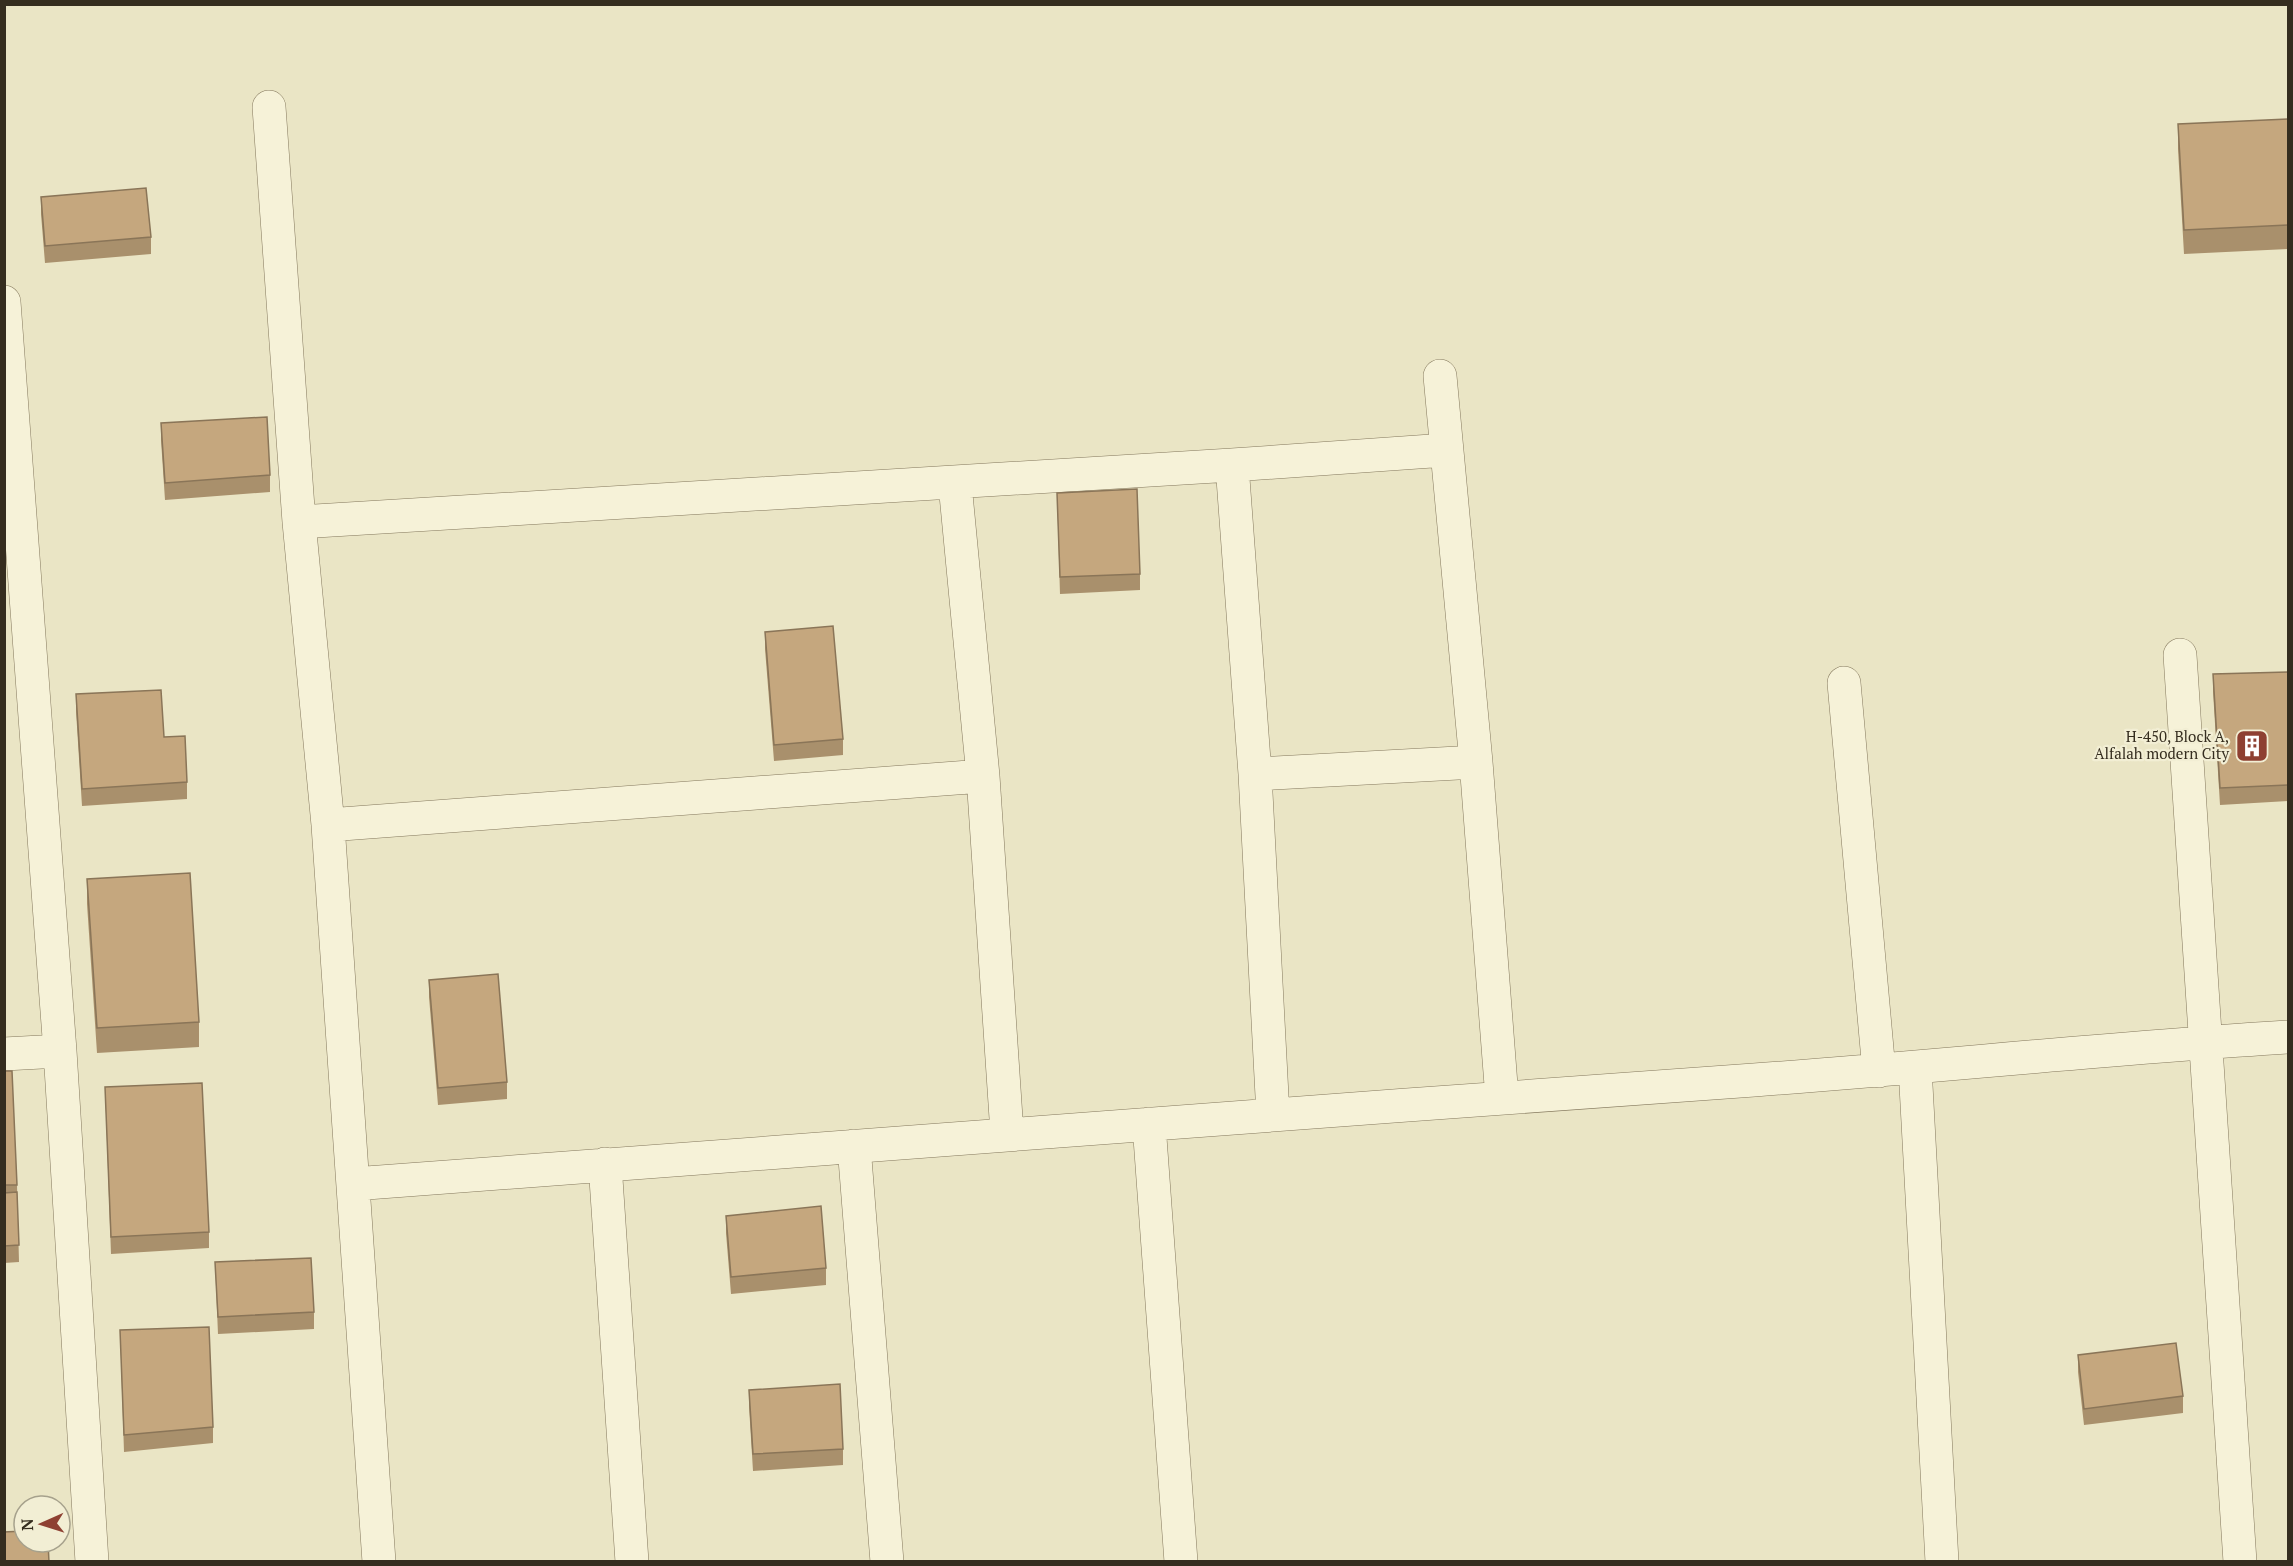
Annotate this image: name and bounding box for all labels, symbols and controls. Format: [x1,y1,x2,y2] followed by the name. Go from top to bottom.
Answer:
[2094,726,2229,763] place label: H-450, Block A, Alfalah modern City
[2234,728,2270,764] building icon: H-450, Block A, Alfalah modern City
[12,1494,72,1554] north arrow
[16,1518,38,1531] text: N

